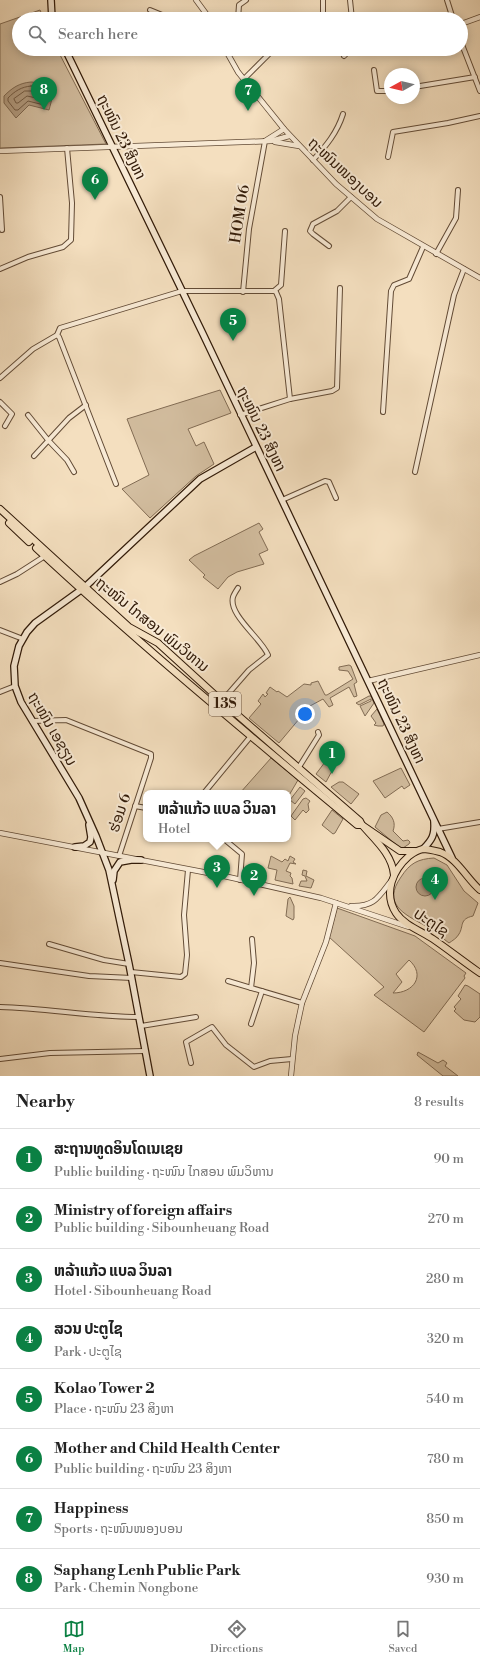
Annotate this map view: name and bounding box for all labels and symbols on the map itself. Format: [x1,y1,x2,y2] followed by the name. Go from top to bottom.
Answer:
[384,68,420,104] north arrow
[31,77,57,110] pin: 8
[235,78,261,111] pin: 7
[92,91,150,183] street label: ຖະໜົນ 23 ສິງຫາ
[304,133,386,213] street label: ຖະໜົນໜອງບອນ
[82,167,108,200] pin: 6
[226,183,254,245] street label: HOM 06
[220,308,246,341] pin: 5
[232,383,290,475] street label: ຖະໜົນ 23 ສິງຫາ
[91,573,213,677] street label: ຖະໜົນ ໄກສອນ ພົມວິຫານ
[373,675,429,767] street label: ຖະໜົນ 23 ສິງຫາ
[23,689,81,769] street label: ຖະໜົນ ເອຊຽນ
[209,692,241,716] road number: 13S
[295,704,315,724] your location
[319,741,345,774] pin: 1
[105,791,135,835] street label: ຮ່ອມ 6
[204,855,230,888] pin: 3
[241,863,267,896] pin: 2
[422,867,448,900] pin: 4
[410,904,452,942] street label: ປະຕູໄຊ

